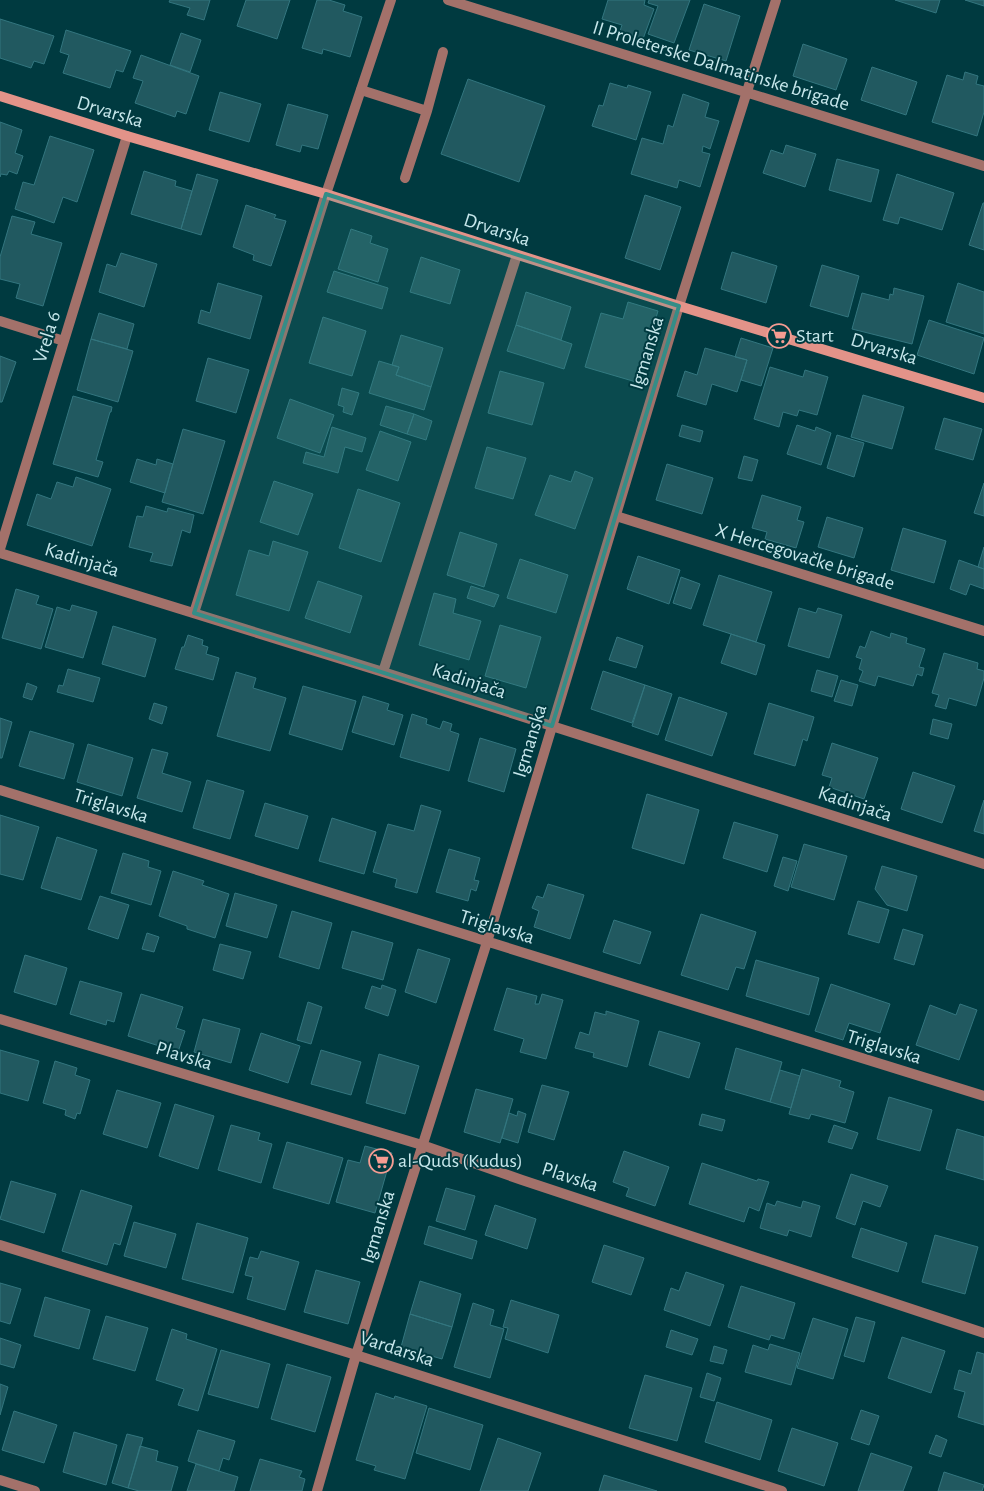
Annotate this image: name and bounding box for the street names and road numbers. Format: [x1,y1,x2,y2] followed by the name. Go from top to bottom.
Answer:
[590,17,852,115] street label: II Proleterske Dalmatinske brigade
[74,92,146,132] street label: Drvarska
[461,210,533,250] street label: Drvarska
[30,309,64,365] street label: Vrela 6
[626,314,668,392] street label: Igmanska
[848,329,920,369] street label: Drvarska
[713,520,897,594] street label: X Hercegovačke brigade
[42,539,122,581] street label: Kadinjača
[429,660,509,702] street label: Kadinjača
[509,702,551,780] street label: Igmanska
[815,783,895,825] street label: Kadinjača
[71,785,151,827] street label: Triglavska
[457,906,537,948] street label: Triglavska
[844,1026,924,1068] street label: Triglavska
[153,1038,215,1074] street label: Plavska
[539,1159,601,1195] street label: Plavska
[357,1188,399,1266] street label: Igmanska
[357,1328,437,1370] street label: Vardarska

